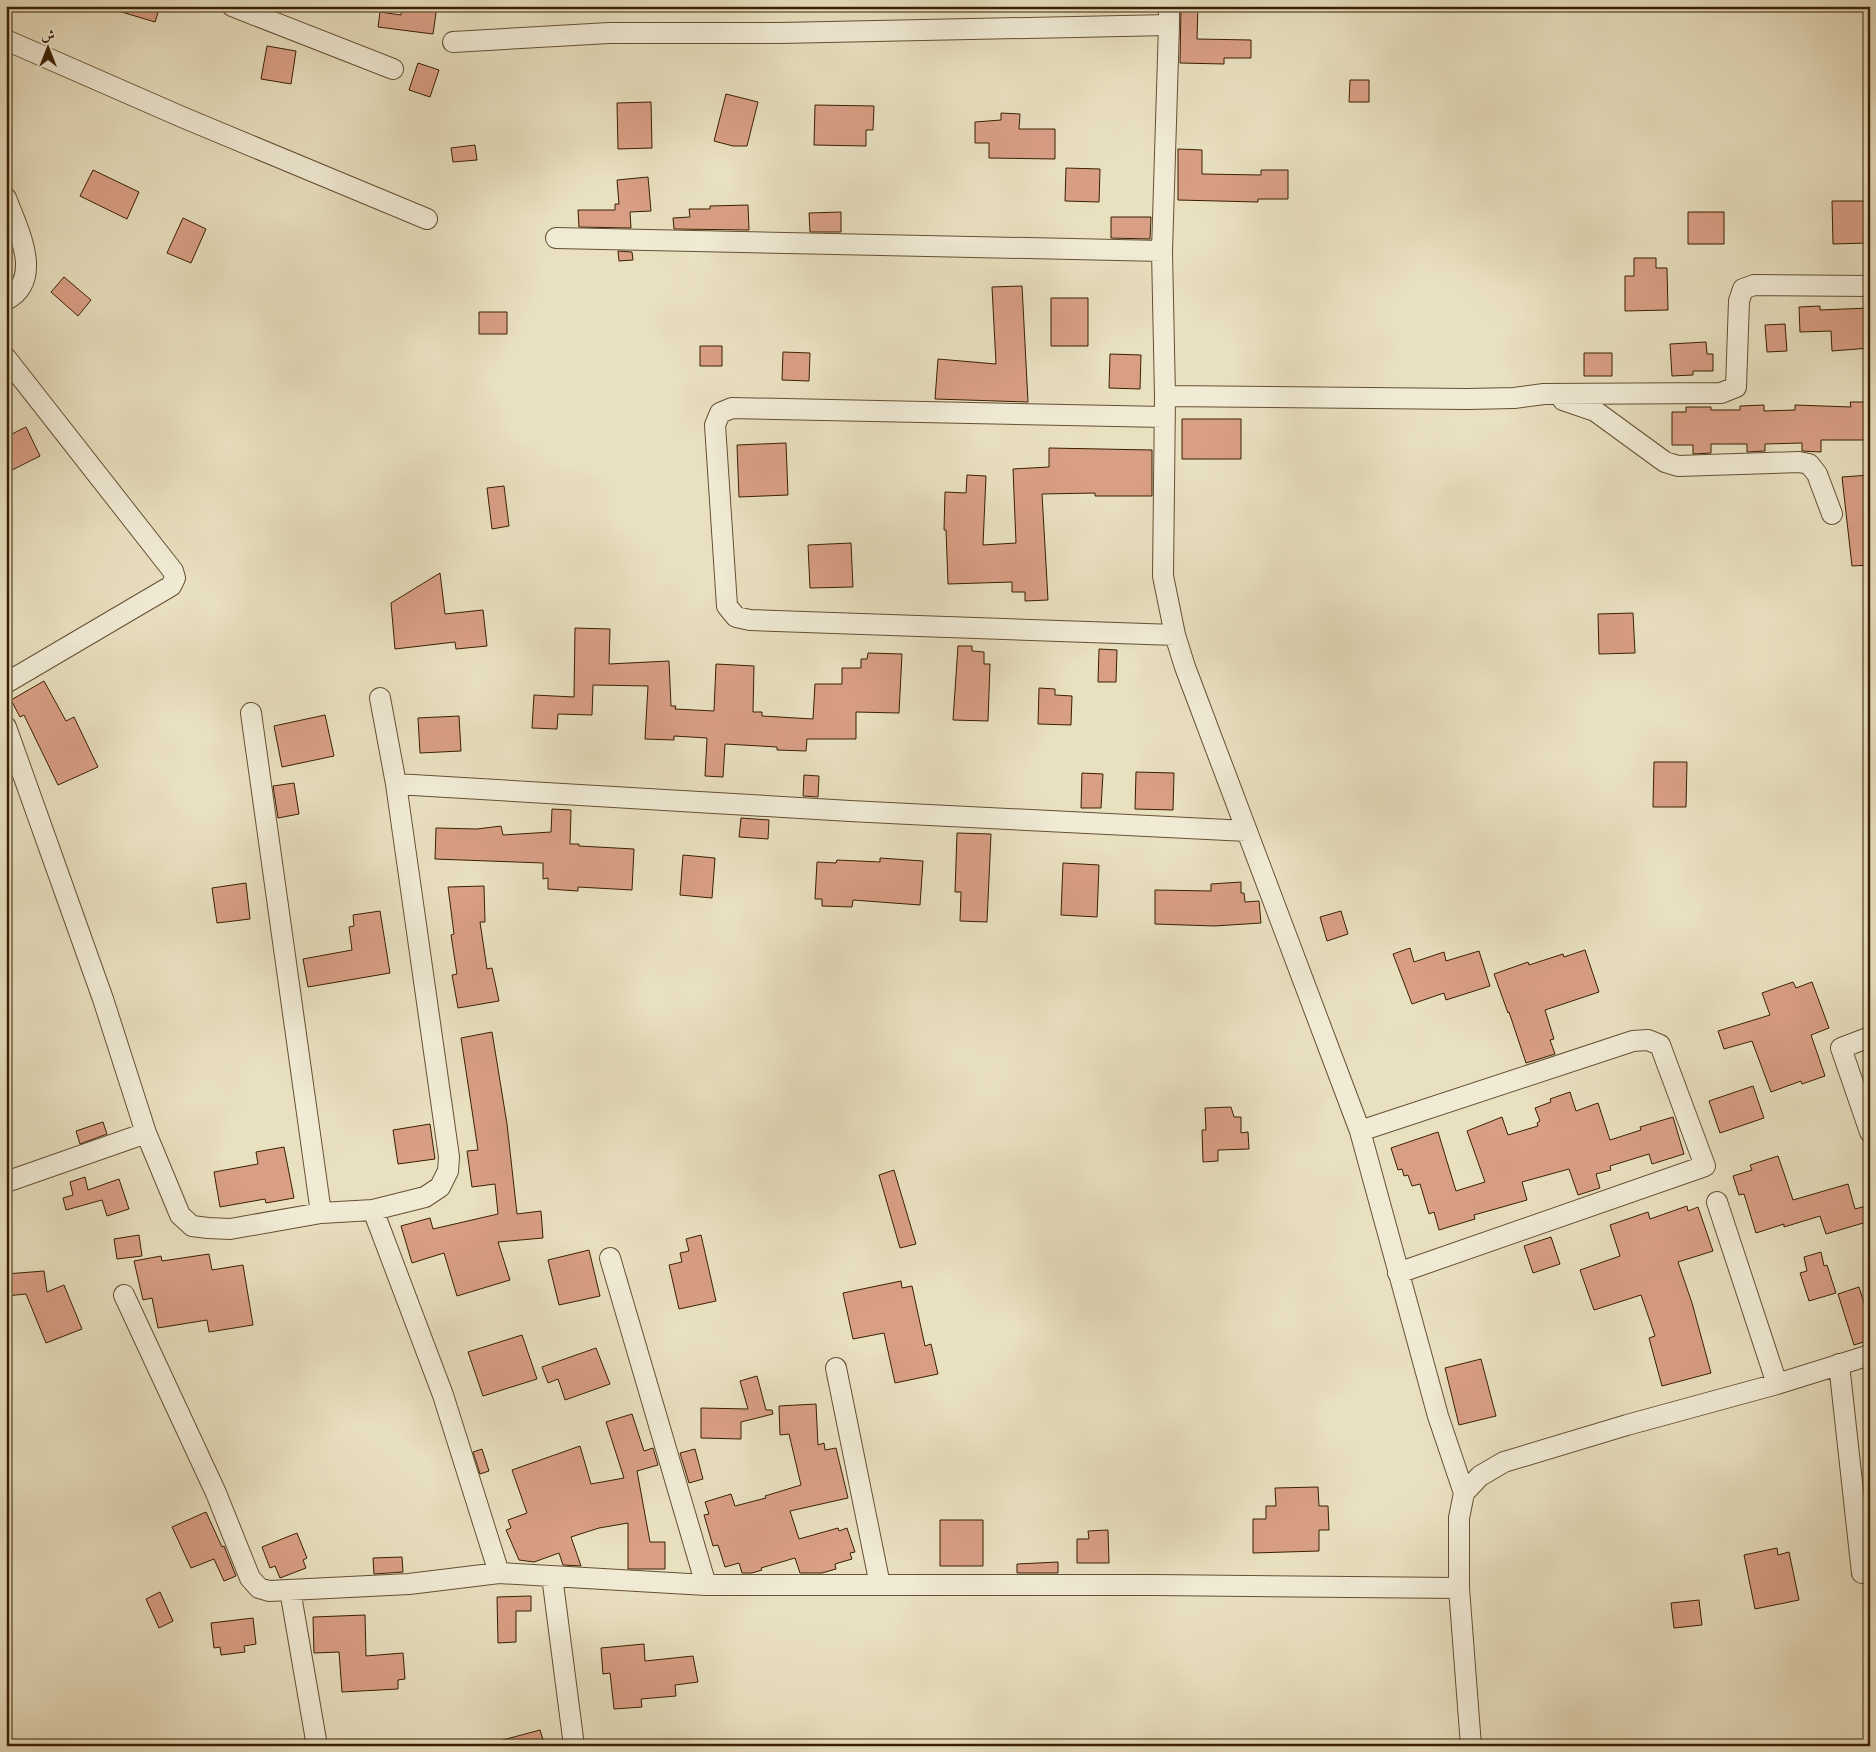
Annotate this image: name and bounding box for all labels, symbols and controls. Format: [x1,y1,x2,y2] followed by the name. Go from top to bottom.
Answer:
[22,22,72,72] north arrow
[41,27,55,47] text: ش

